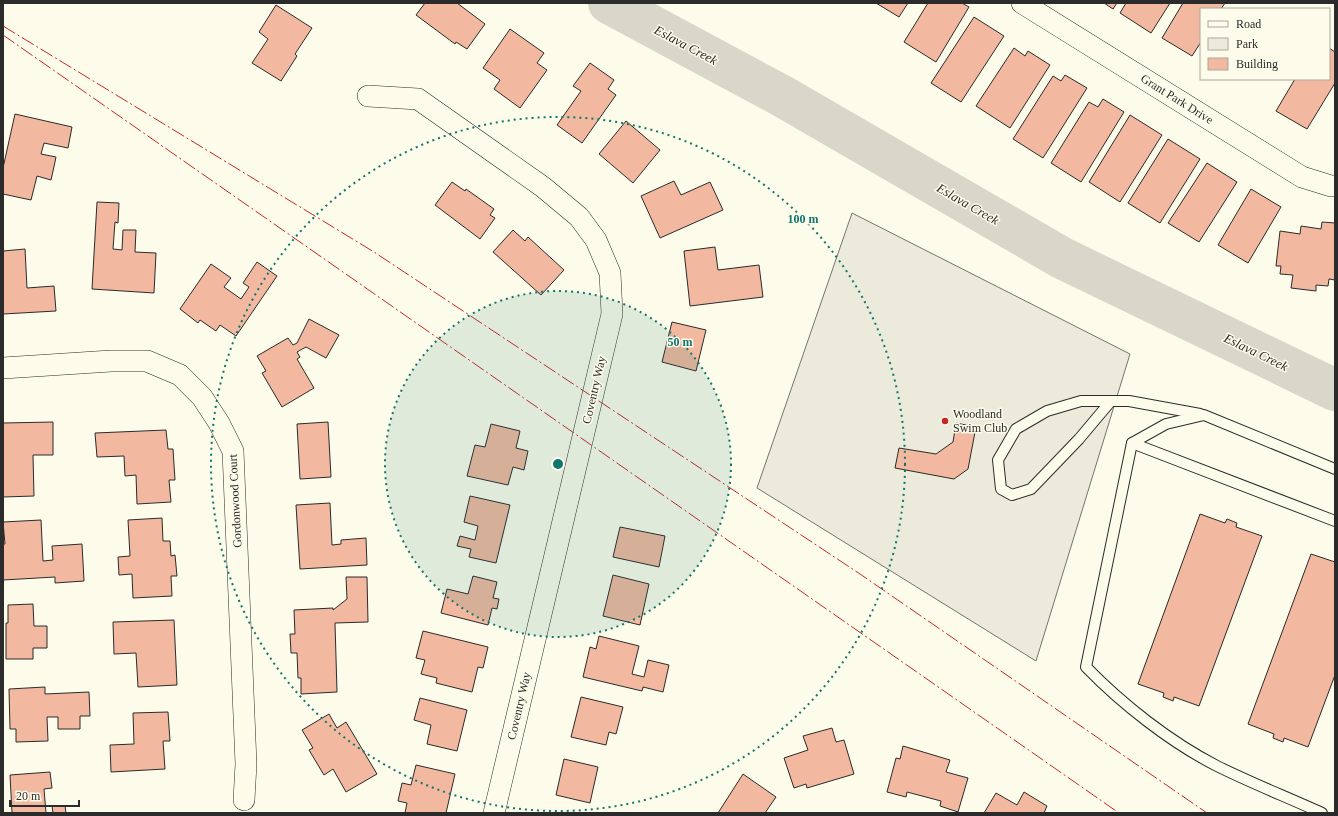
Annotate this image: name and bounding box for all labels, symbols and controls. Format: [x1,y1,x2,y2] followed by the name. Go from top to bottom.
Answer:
[1200,8,1330,80] legend
[1236,17,1261,31] text: Road
[651,22,720,68] water label: Eslava Creek
[1236,37,1258,51] text: Park
[1236,57,1278,71] text: Building
[1138,71,1216,127] street label: Grant Park Drive
[933,180,1002,228] water label: Eslava Creek
[788,212,819,226] text: 100 m
[1221,330,1291,374] water label: Eslava Creek
[668,335,693,349] text: 50 m
[579,355,609,425] street label: Coventry Way
[953,407,1007,435] place label: Woodland Swim Club
[940,416,950,426] marker: Woodland Swim Club
[226,453,244,548] street label: Gordonwood Court
[551,457,565,471] centre of rings
[504,671,534,741] street label: Coventry Way
[10,782,79,808] scale bar
[16,789,41,803] text: 20 m

